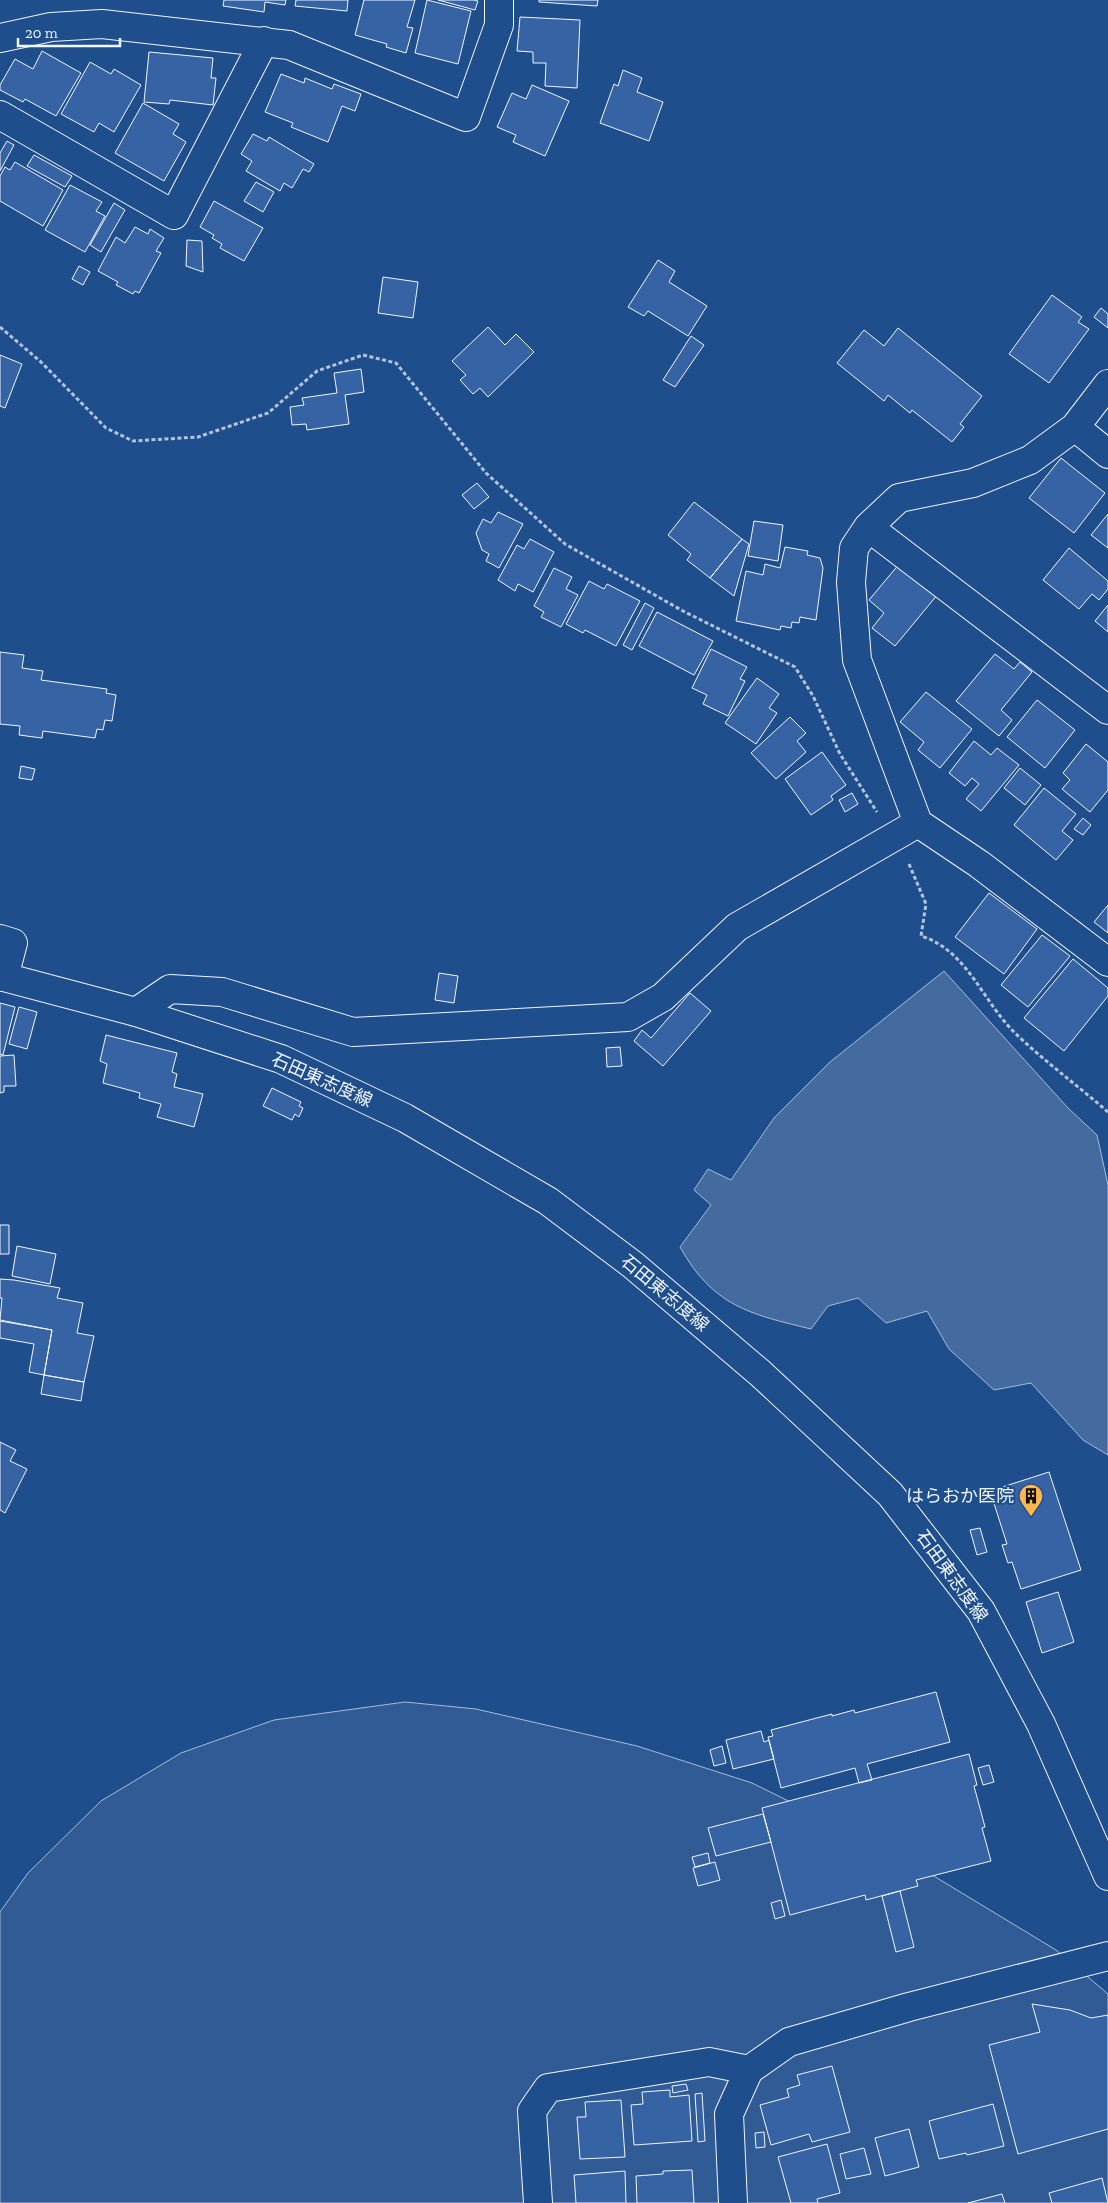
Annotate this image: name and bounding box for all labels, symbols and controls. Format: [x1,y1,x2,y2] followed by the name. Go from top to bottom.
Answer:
[18,15,120,47] scale bar
[25,24,58,42] text: 20 m
[268,1048,376,1112] street label: 石田東志度線
[617,1250,713,1336] street label: 石田東志度線
[1018,1483,1044,1517] building icon: はらおか医院
[906,1485,1014,1507] place label: はらおか医院
[911,1526,993,1626] street label: 石田東志度線

